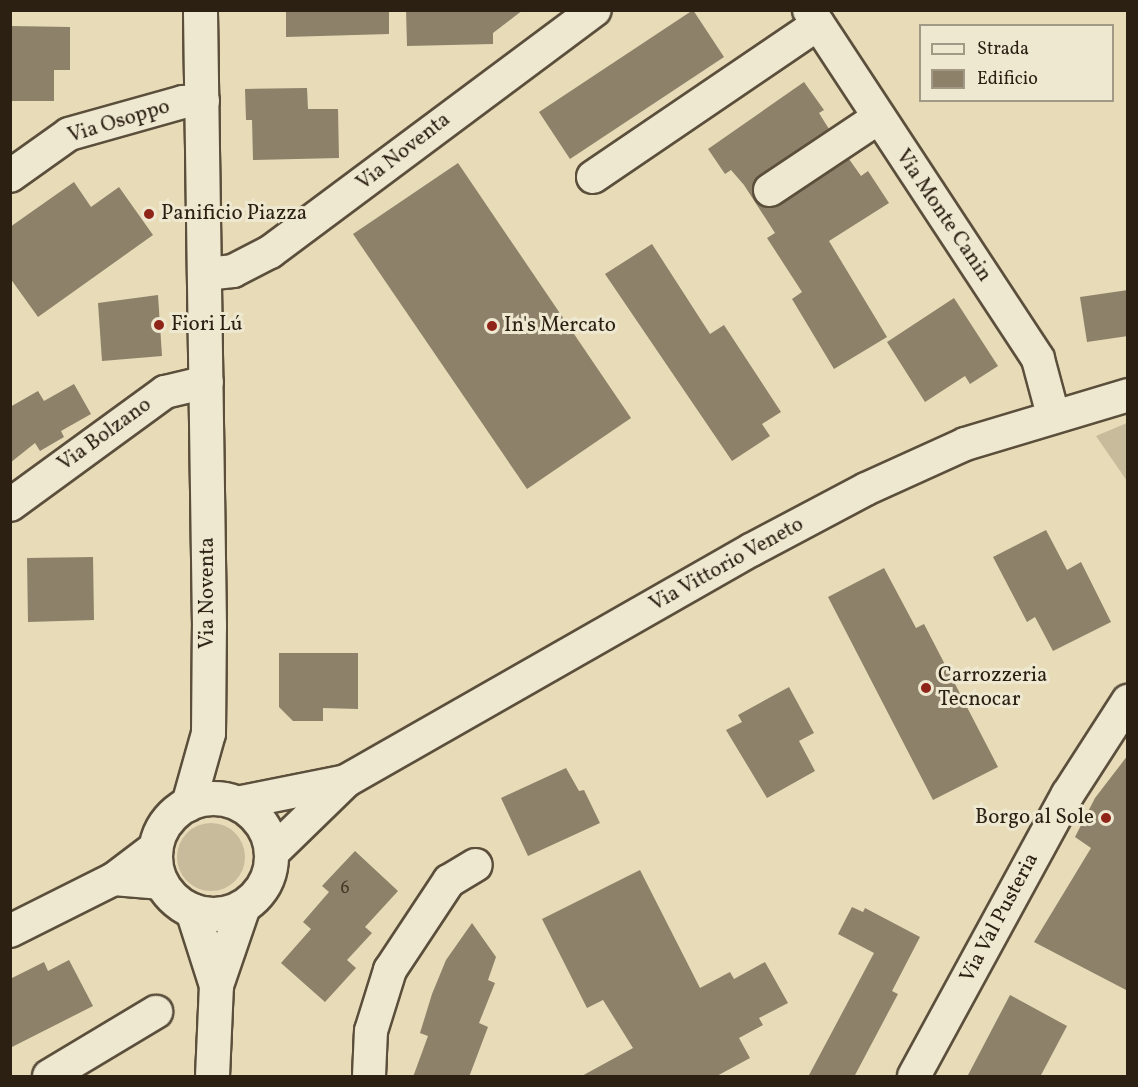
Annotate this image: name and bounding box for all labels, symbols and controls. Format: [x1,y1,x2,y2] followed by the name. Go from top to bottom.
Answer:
[919,24,1114,102] legend
[977,37,1029,62] text: Strada
[977,67,1038,92] text: Edificio
[65,95,173,149] street label: Via Osoppo
[352,108,456,196] street label: Via Noventa
[889,145,997,287] street label: Via Monte Canin
[161,201,307,227] place label: Panificio Piazza
[142,207,156,221] marker: Panificio Piazza
[171,312,243,338] place label: Fiori Lú
[504,313,616,339] place label: In's Mercato
[152,318,166,332] marker: Fiori Lú
[485,319,499,333] marker: In's Mercato
[53,393,157,477] street label: Via Bolzano
[645,512,809,618] street label: Via Vittorio Veneto
[195,537,221,649] street label: Via Noventa
[938,663,1048,713] place label: Carrozzeria Tecnocar
[919,681,933,695] marker: Carrozzeria Tecnocar
[975,805,1094,831] place label: Borgo al Sole
[1099,811,1113,825] marker: Borgo al Sole
[955,849,1045,987] street label: Via Val Pusteria
[340,878,350,900] house number: 6

